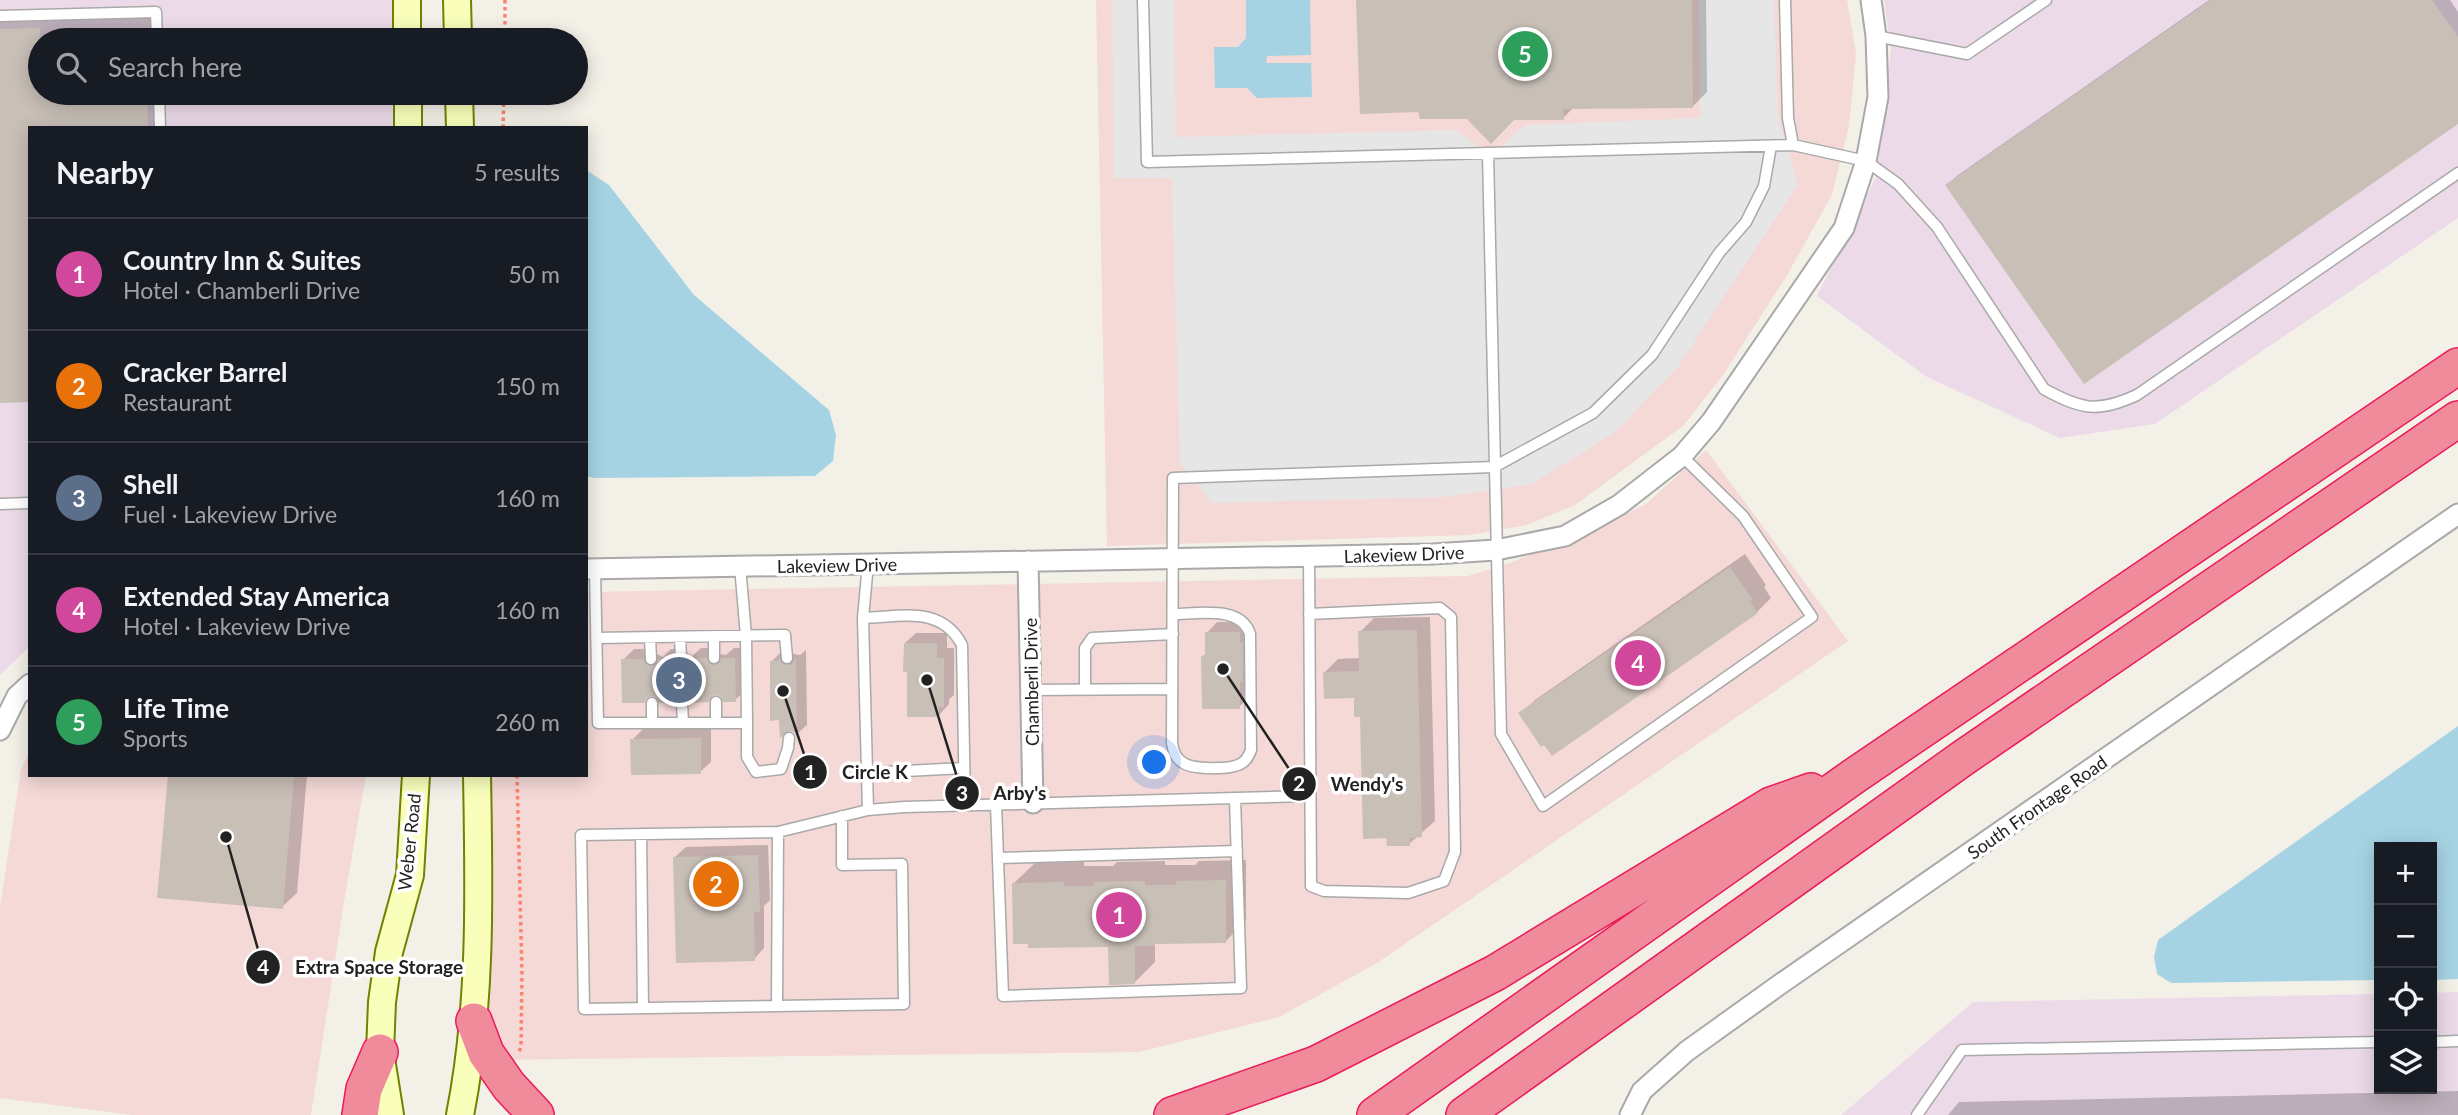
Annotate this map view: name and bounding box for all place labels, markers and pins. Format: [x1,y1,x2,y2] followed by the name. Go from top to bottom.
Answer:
[1502,28,1548,80] pin: 5
[1615,637,1661,689] pin: 4
[656,654,702,706] pin: 3
[793,752,922,792] callout: Circle K
[1281,764,1417,804] callout: Wendy's
[945,773,1060,813] callout: Arby's
[693,858,739,910] pin: 2
[1096,889,1142,941] pin: 1
[246,947,477,987] callout: Extra Space Storage

